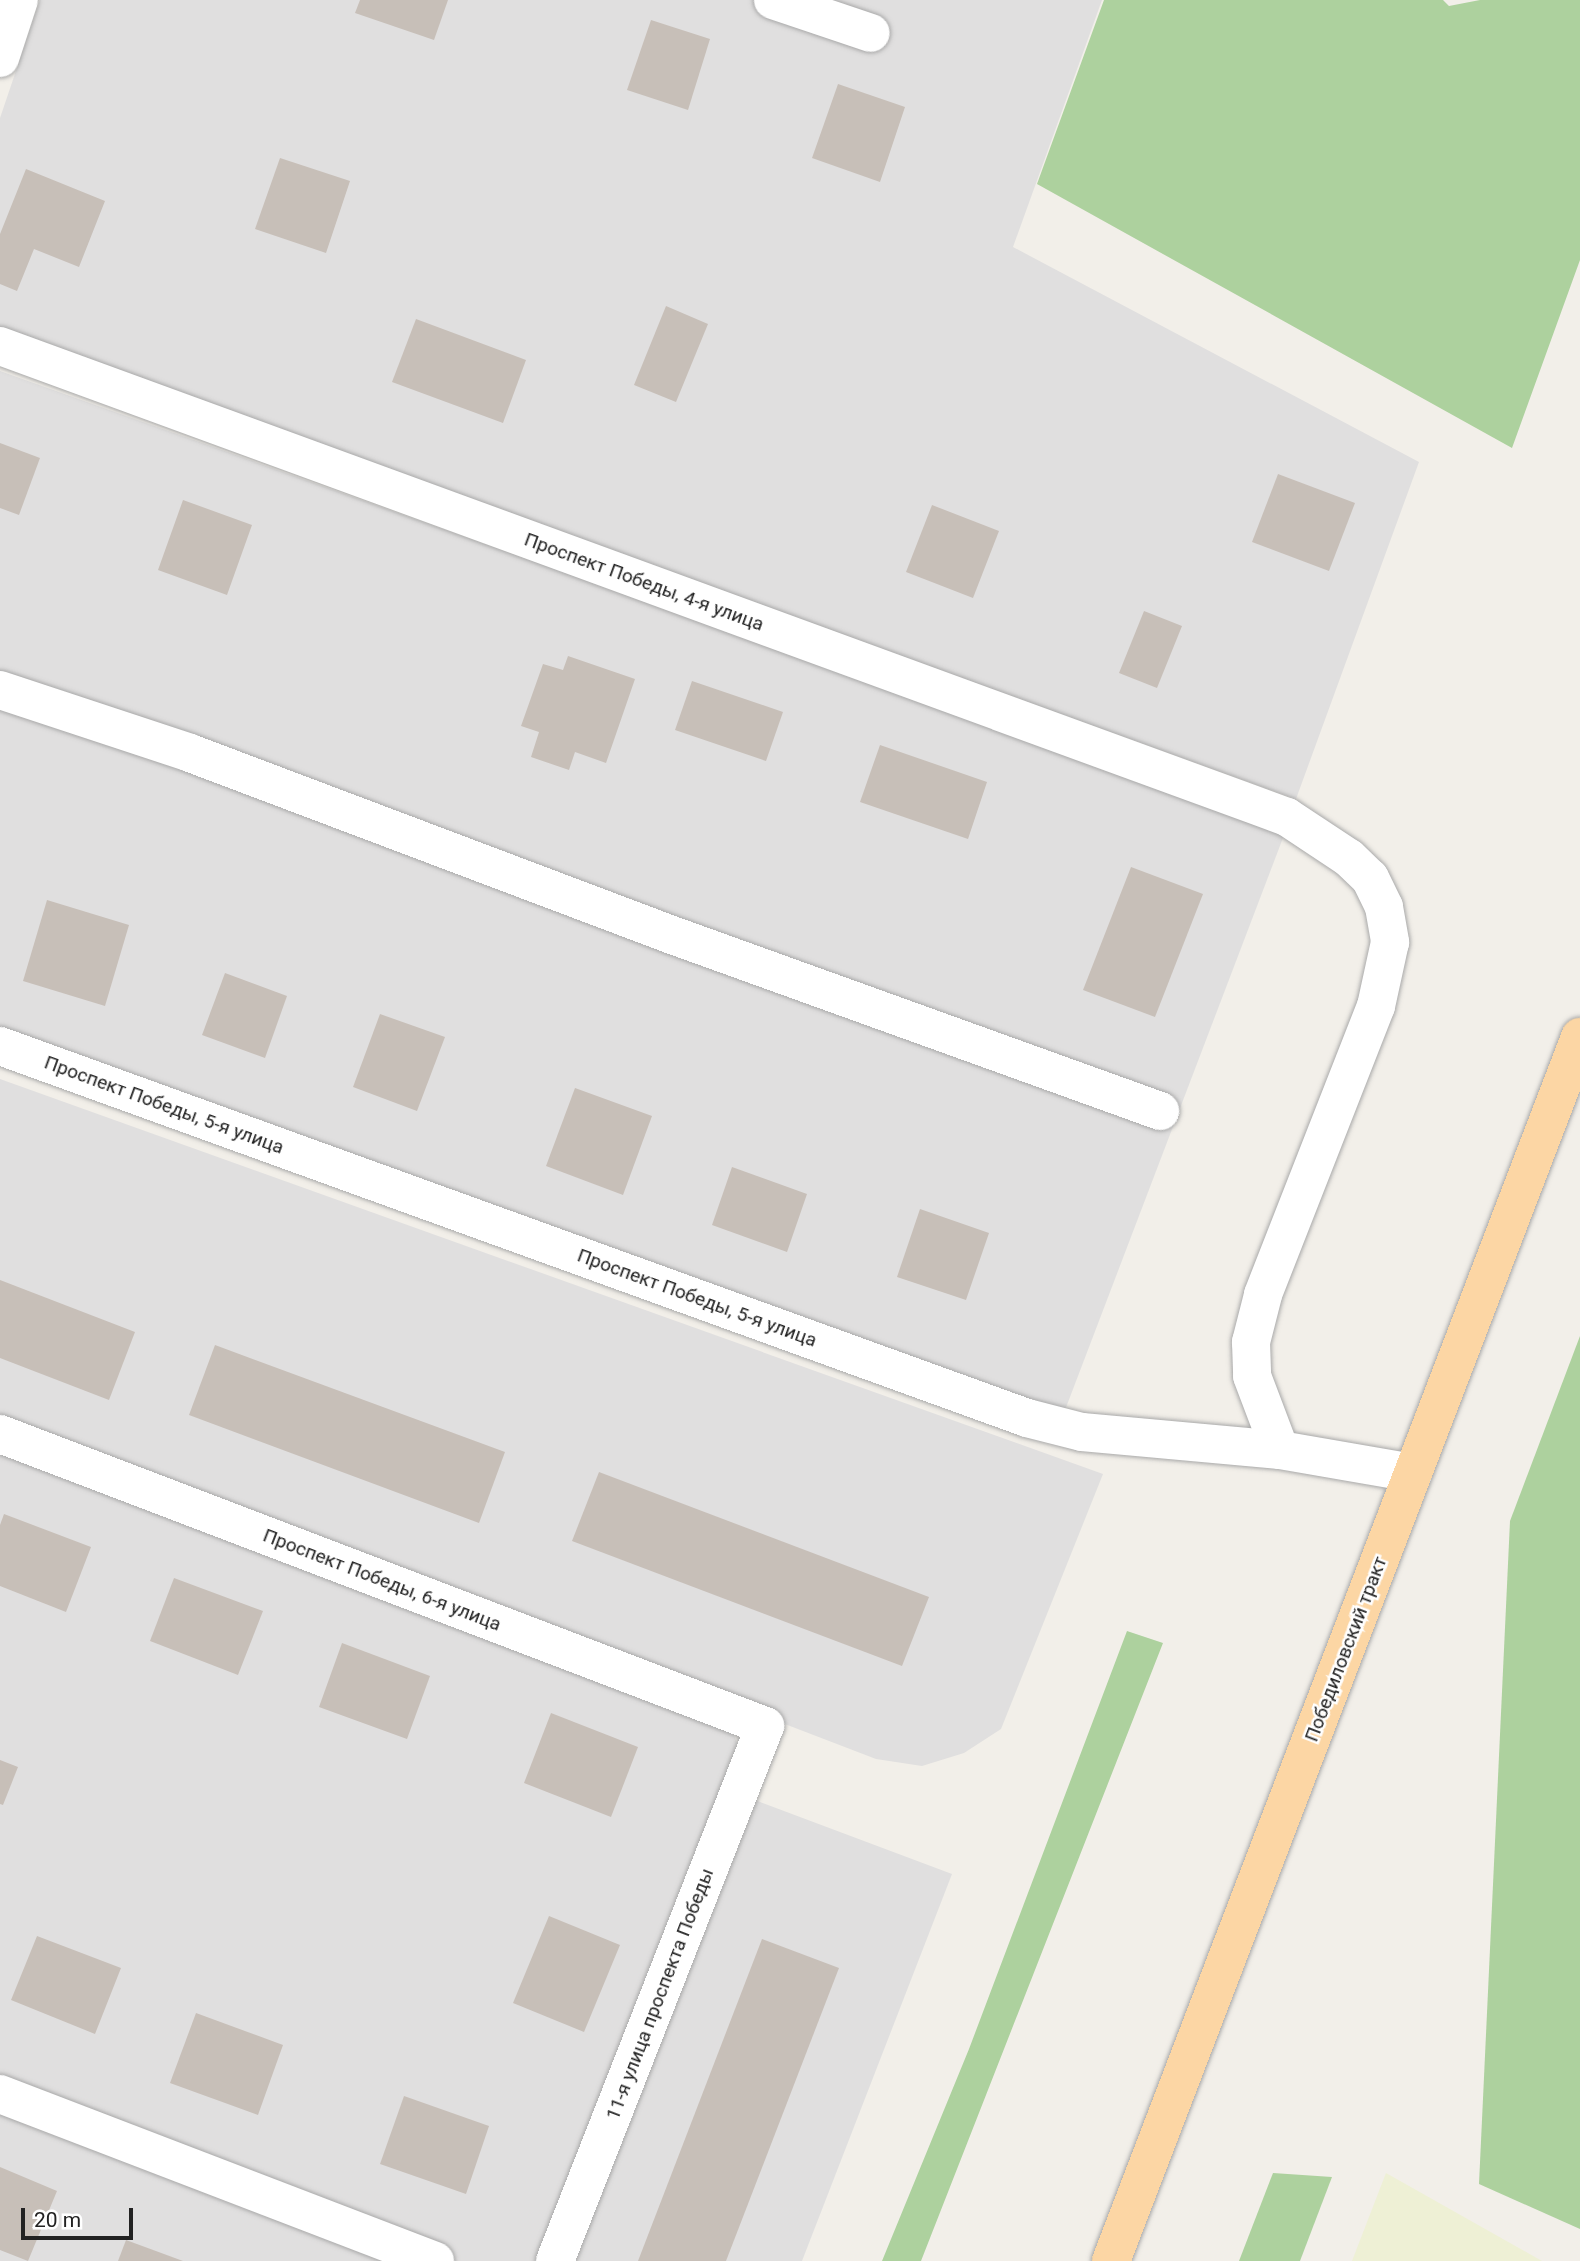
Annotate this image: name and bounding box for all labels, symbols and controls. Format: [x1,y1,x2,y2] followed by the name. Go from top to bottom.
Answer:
[521,528,767,636] street label: Проспект Победы, 4-я улица
[41,1051,287,1159] street label: Проспект Победы, 5-я улица
[574,1244,820,1352] street label: Проспект Победы, 5-я улица
[260,1524,504,1636] street label: Проспект Победы, 6-я улица
[1300,1553,1392,1745] street label: Победиловский тракт
[601,1865,719,2123] street label: 11-я улица проспекта Победы
[24,2194,136,2238] scale bar
[34,2208,81,2232] text: 20 m

